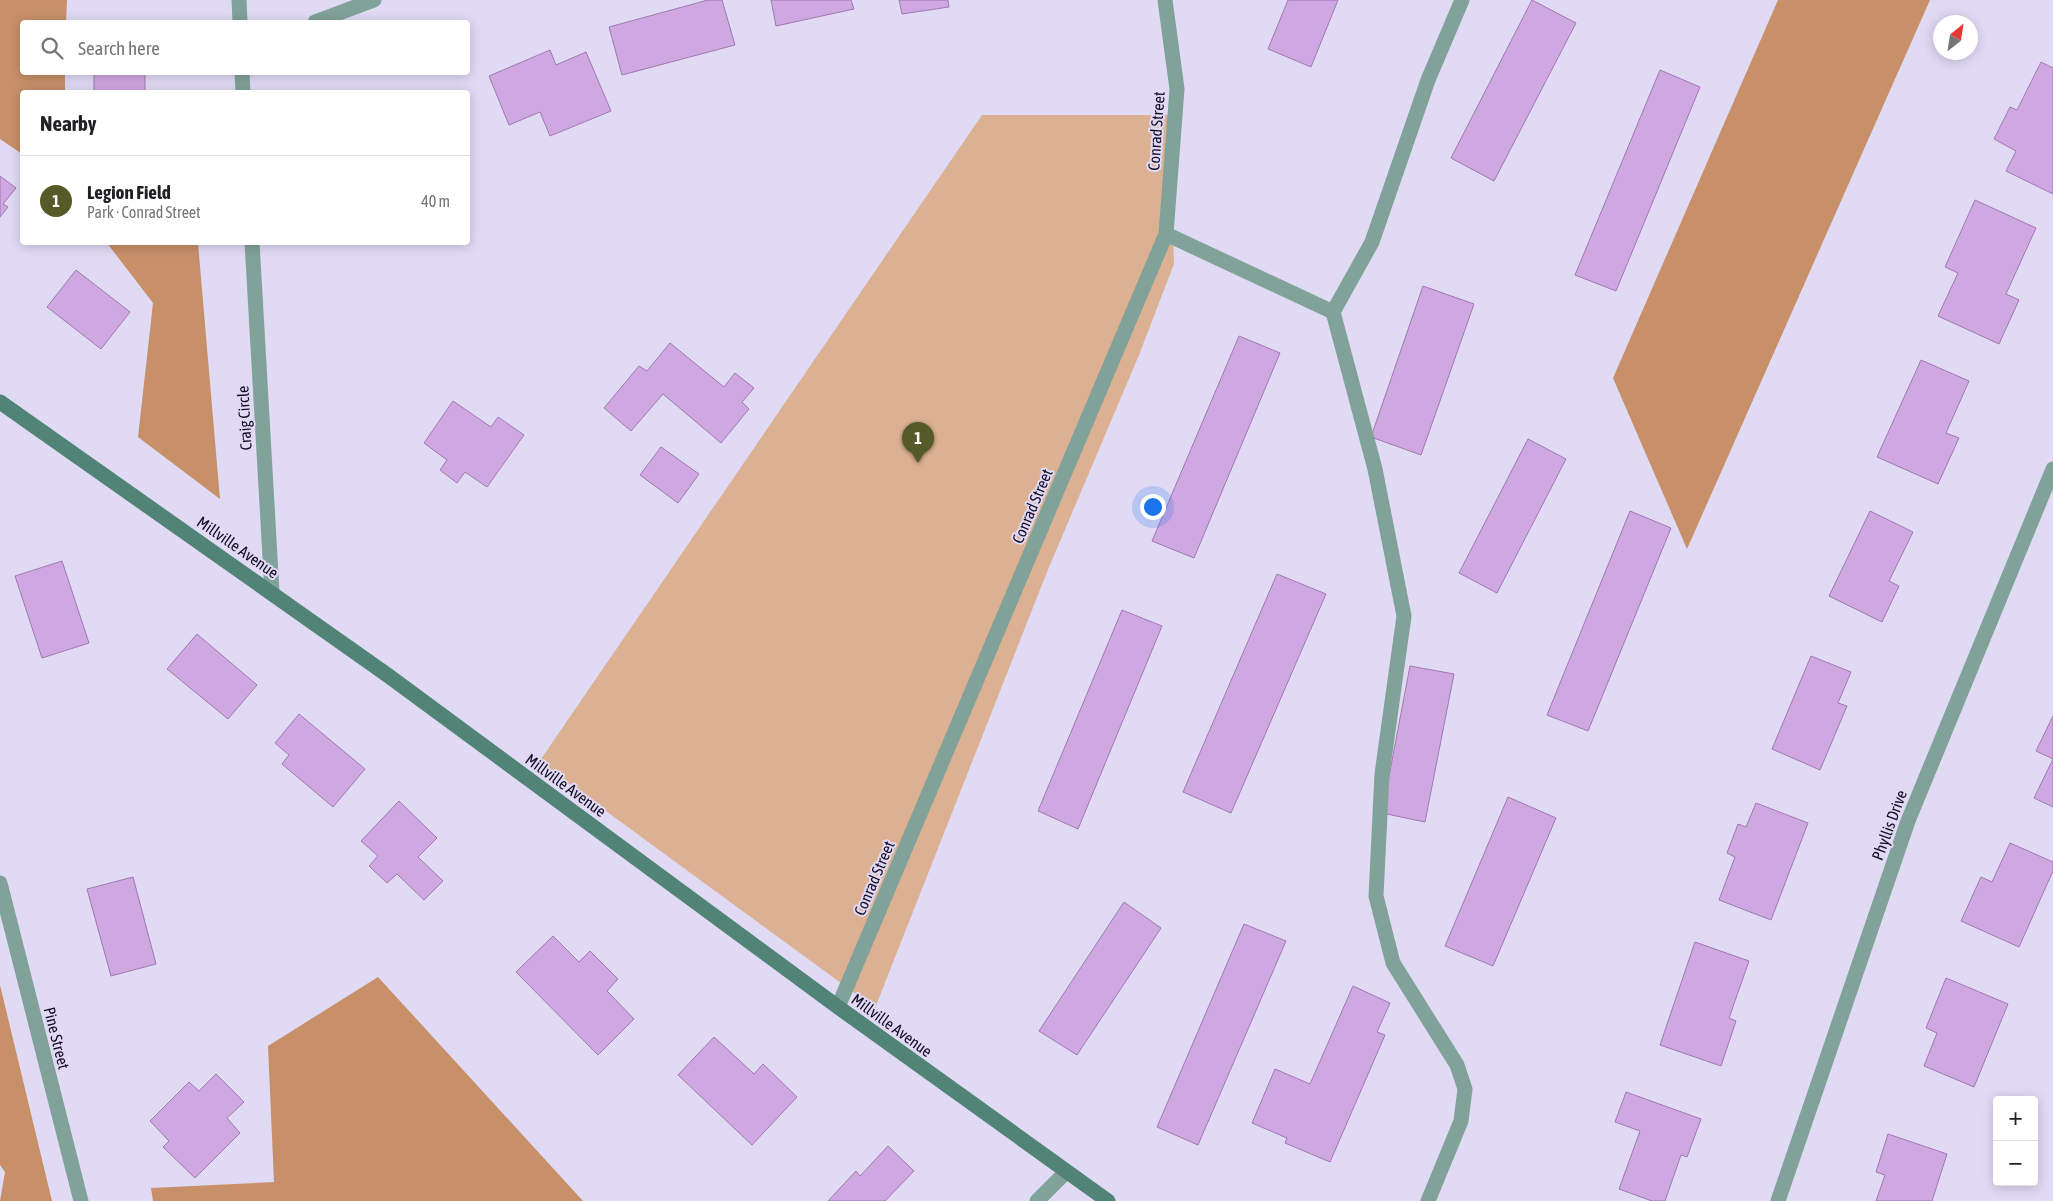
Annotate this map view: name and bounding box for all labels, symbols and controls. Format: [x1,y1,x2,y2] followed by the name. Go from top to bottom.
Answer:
[1933,15,1978,60] north arrow
[20,20,470,75] search box
[38,34,66,62] icon: search
[78,37,160,59] text: Search here
[1144,90,1168,171] street label: Conrad Street
[40,111,96,135] text: Nearby
[87,181,171,203] text: Legion Field
[52,192,60,210] text: 1
[421,192,450,210] text: 40 m
[87,203,201,221] text: Park · Conrad Street
[233,385,256,451] street label: Craig Circle
[902,422,934,463] pin: 1
[1008,466,1056,546] street label: Conrad Street
[1140,494,1166,520] your location
[194,512,282,582] street label: Millville Avenue
[522,750,610,820] street label: Millville Avenue
[1868,788,1911,863] street label: Phyllis Drive
[850,838,898,918] street label: Conrad Street
[848,990,936,1060] street label: Millville Avenue
[41,1005,74,1071] street label: Pine Street
[1993,1096,2038,1186] map controls
[1993,1096,2038,1141] button: +
[1993,1141,2038,1186] button: −

